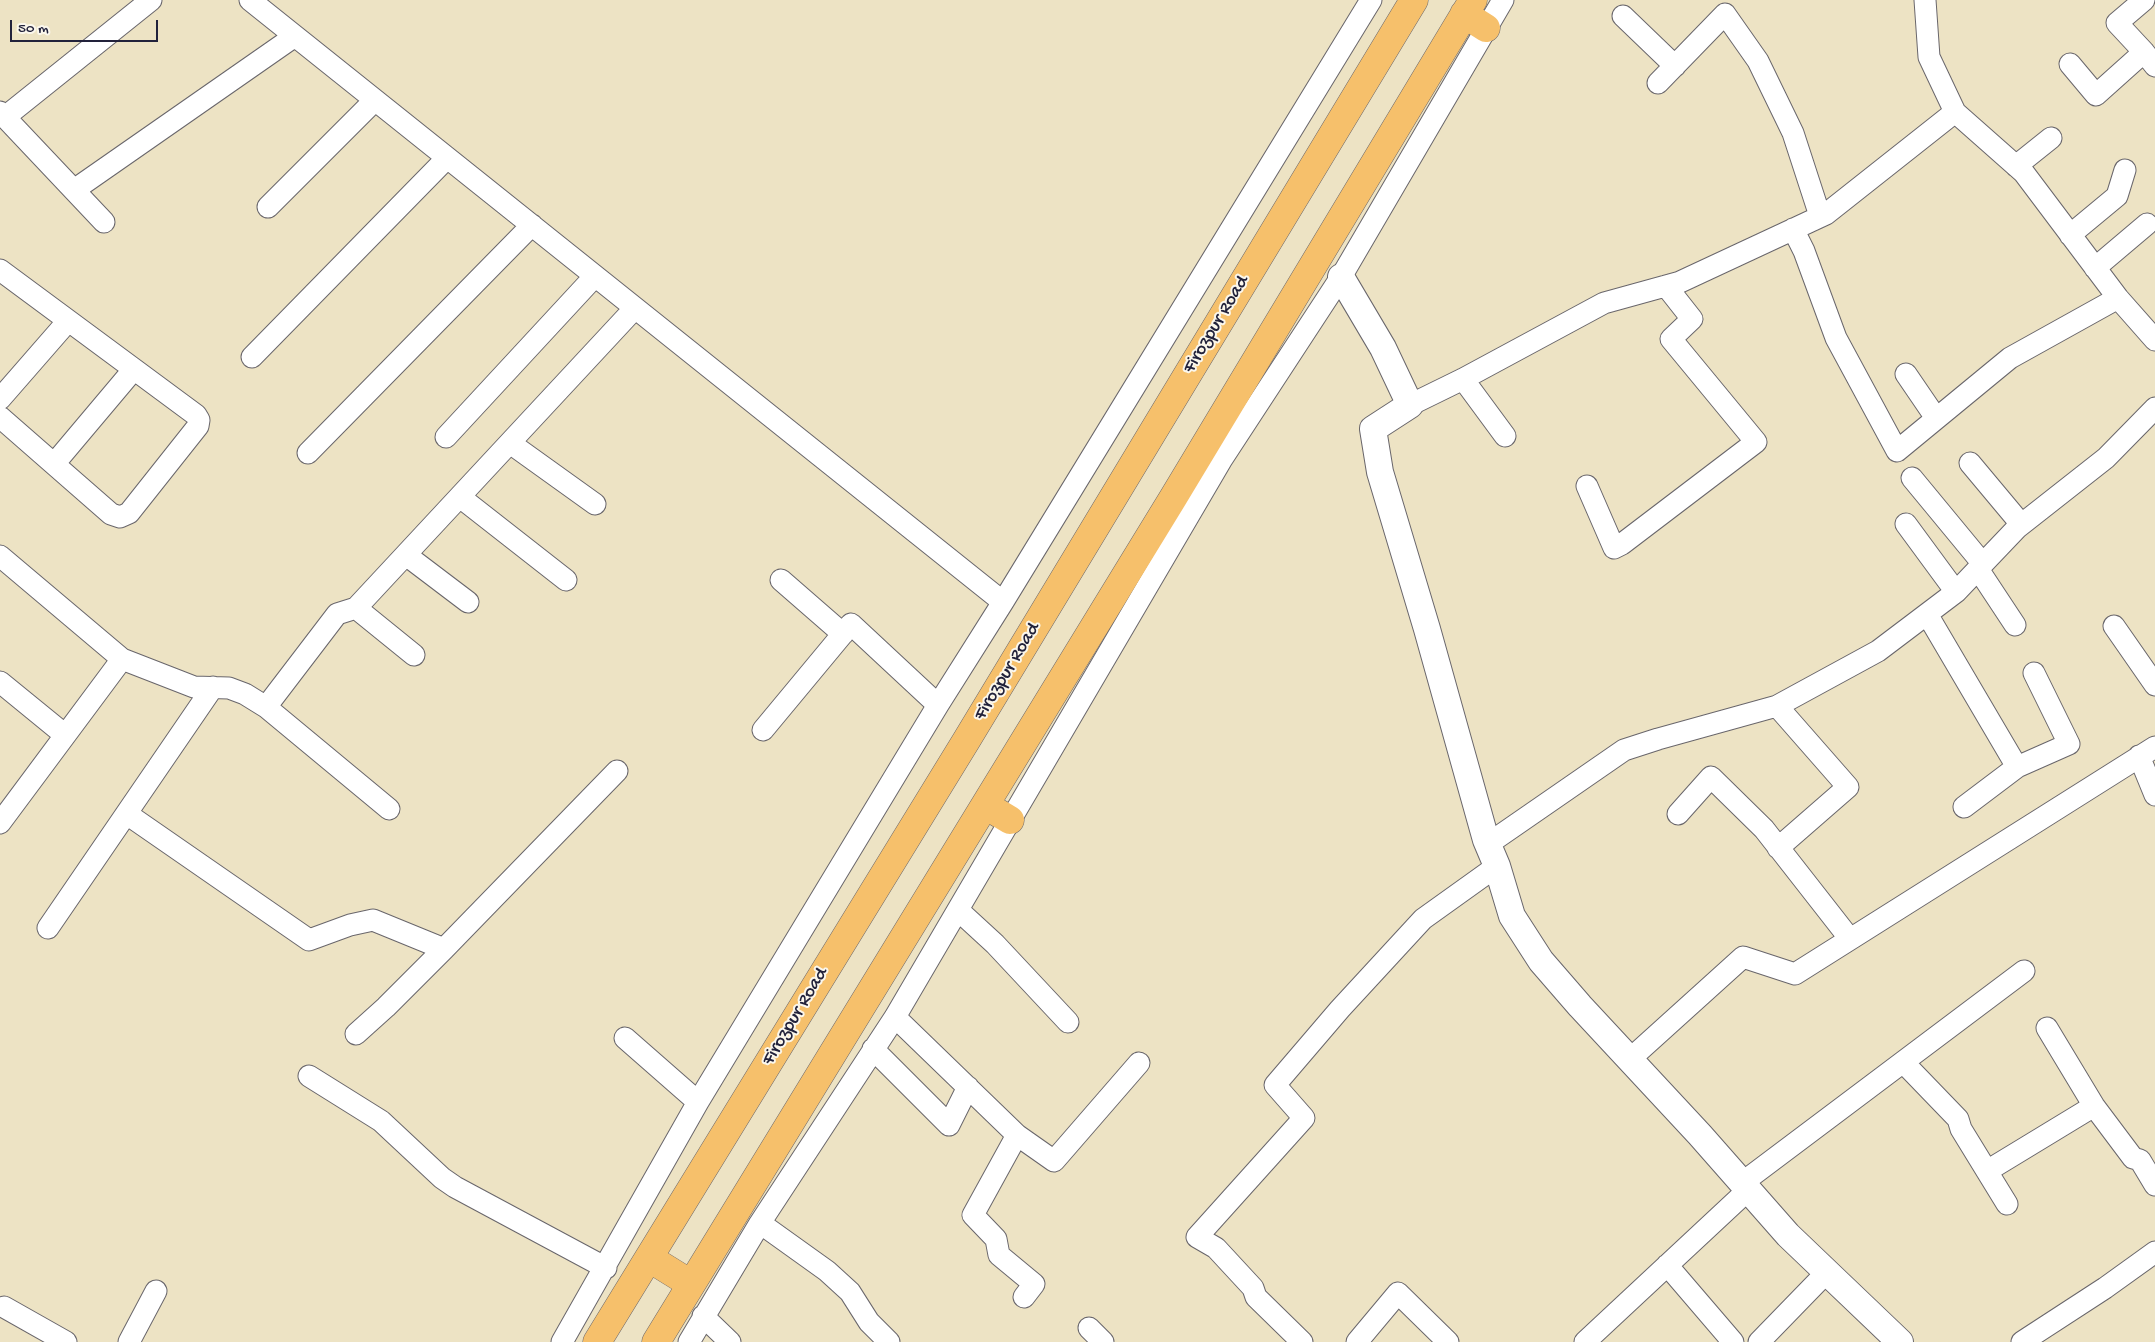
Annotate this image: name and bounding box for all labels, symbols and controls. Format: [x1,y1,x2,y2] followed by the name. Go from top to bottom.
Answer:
[12,10,160,42] scale bar
[18,20,49,38] text: 50 m
[1179,272,1255,378] street label: Firozpur Road
[970,619,1046,725] street label: Firozpur Road
[758,964,834,1070] street label: Firozpur Road

